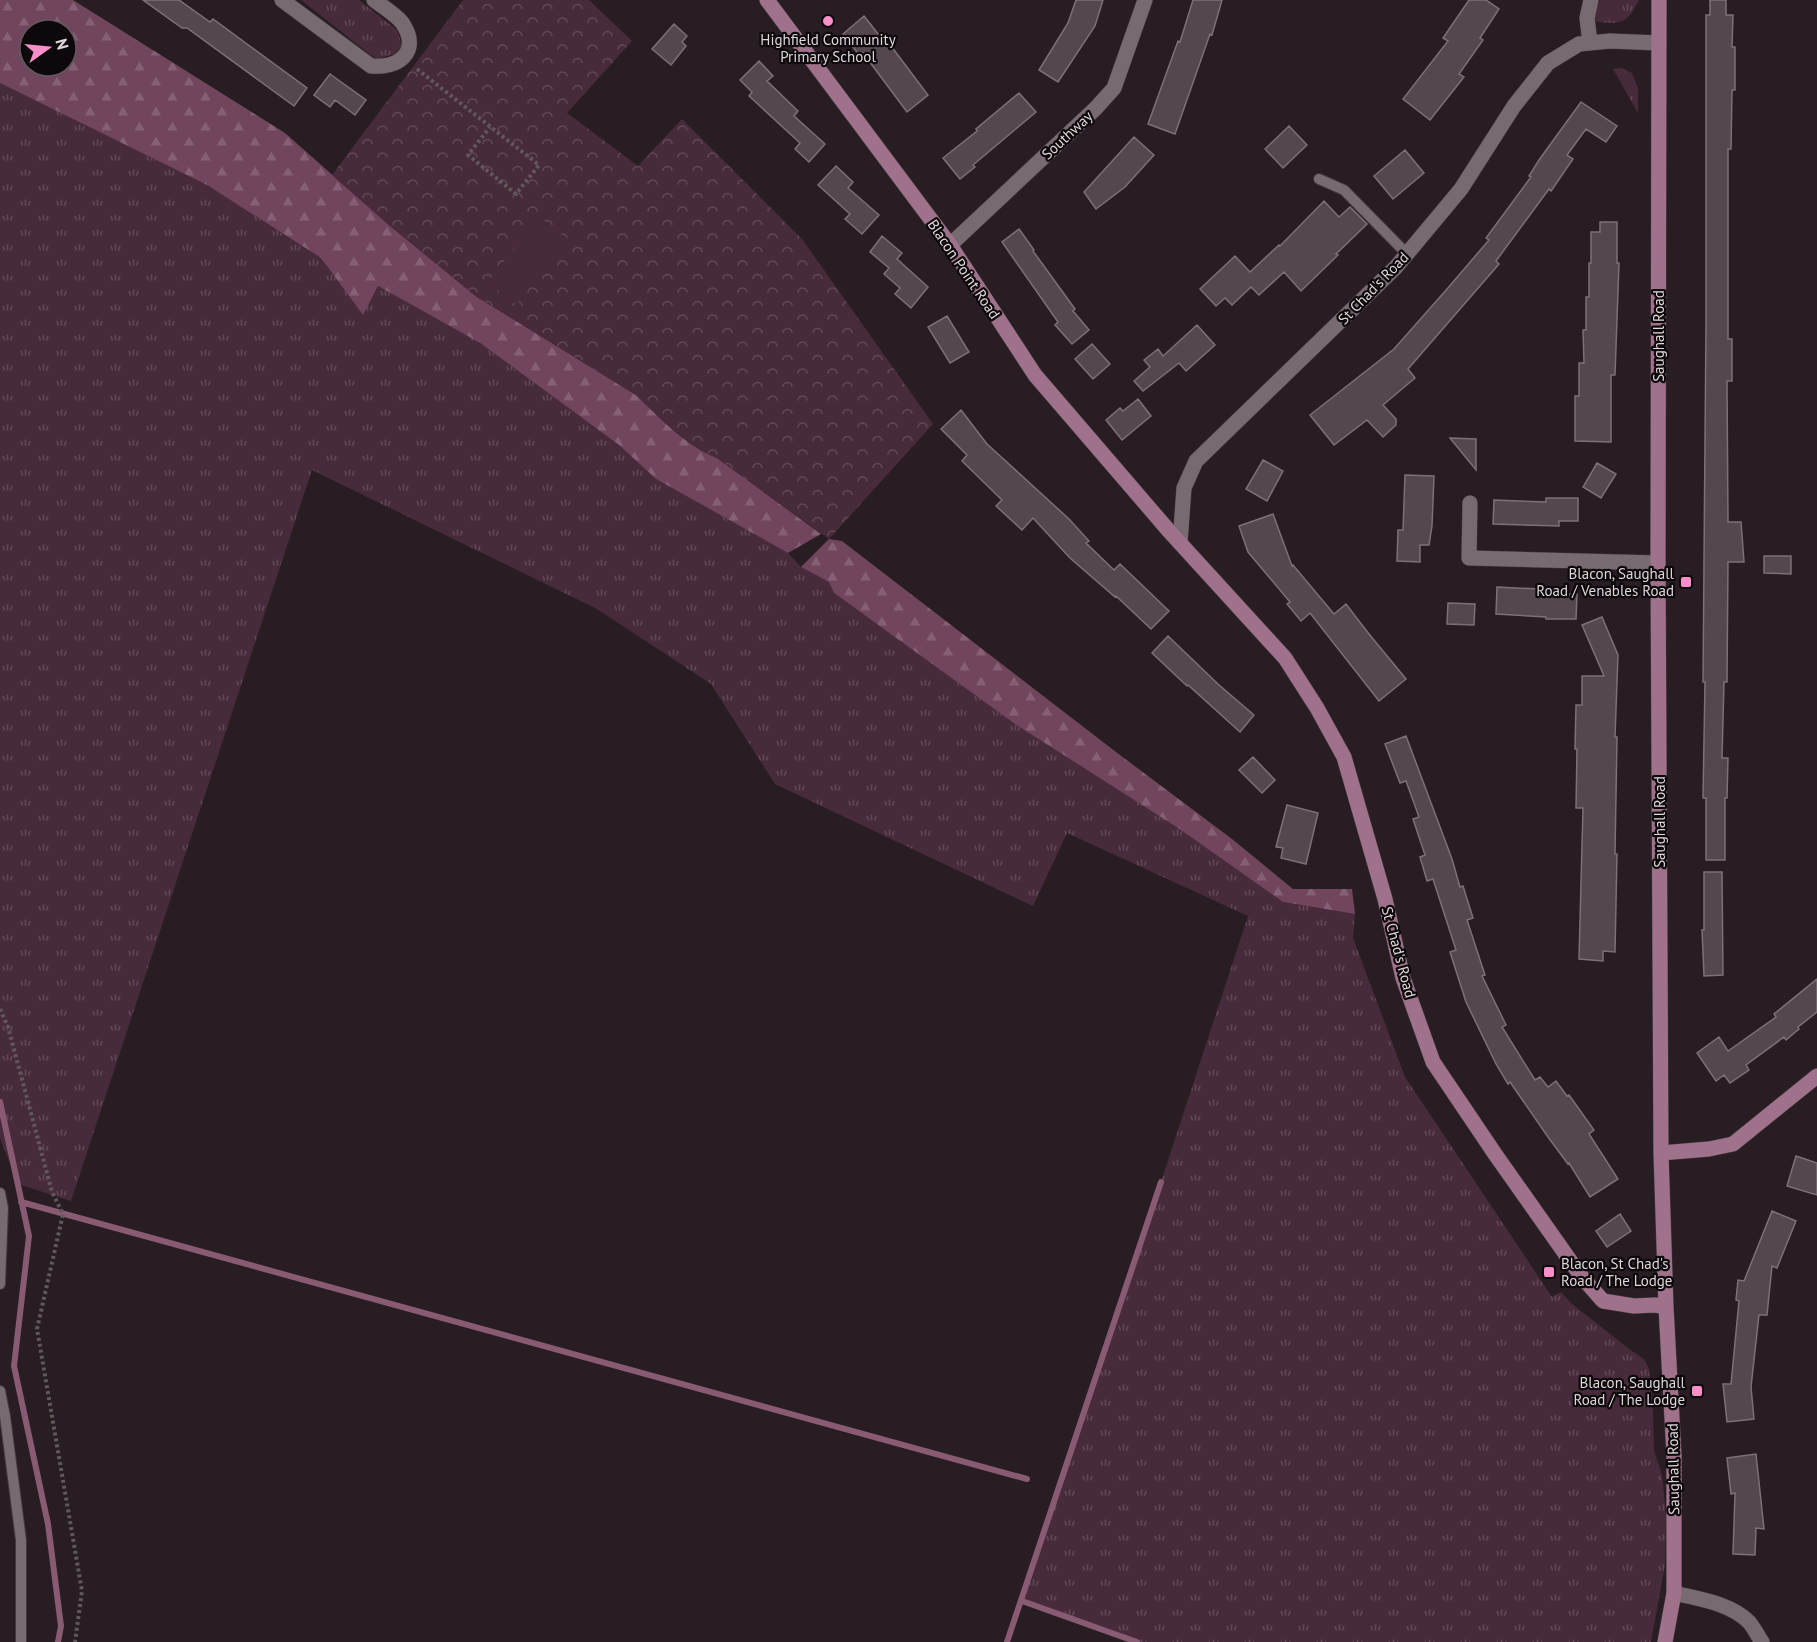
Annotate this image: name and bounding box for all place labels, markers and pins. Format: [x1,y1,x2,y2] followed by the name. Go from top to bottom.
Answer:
[821,14,835,28] marker: Highfield Community Primary School
[760,30,896,66] place label: Highfield Community Primary School
[1536,564,1675,600] place label: Blacon, Saughall Road / Venables Road
[1679,575,1693,589] marker: Blacon, Saughall Road / Venables Road
[1561,1254,1672,1290] place label: Blacon, St Chad's Road / The Lodge
[1542,1265,1556,1279] marker: Blacon, St Chad's Road / The Lodge
[1574,1373,1686,1409] place label: Blacon, Saughall Road / The Lodge
[1690,1384,1704,1398] marker: Blacon, Saughall Road / The Lodge

